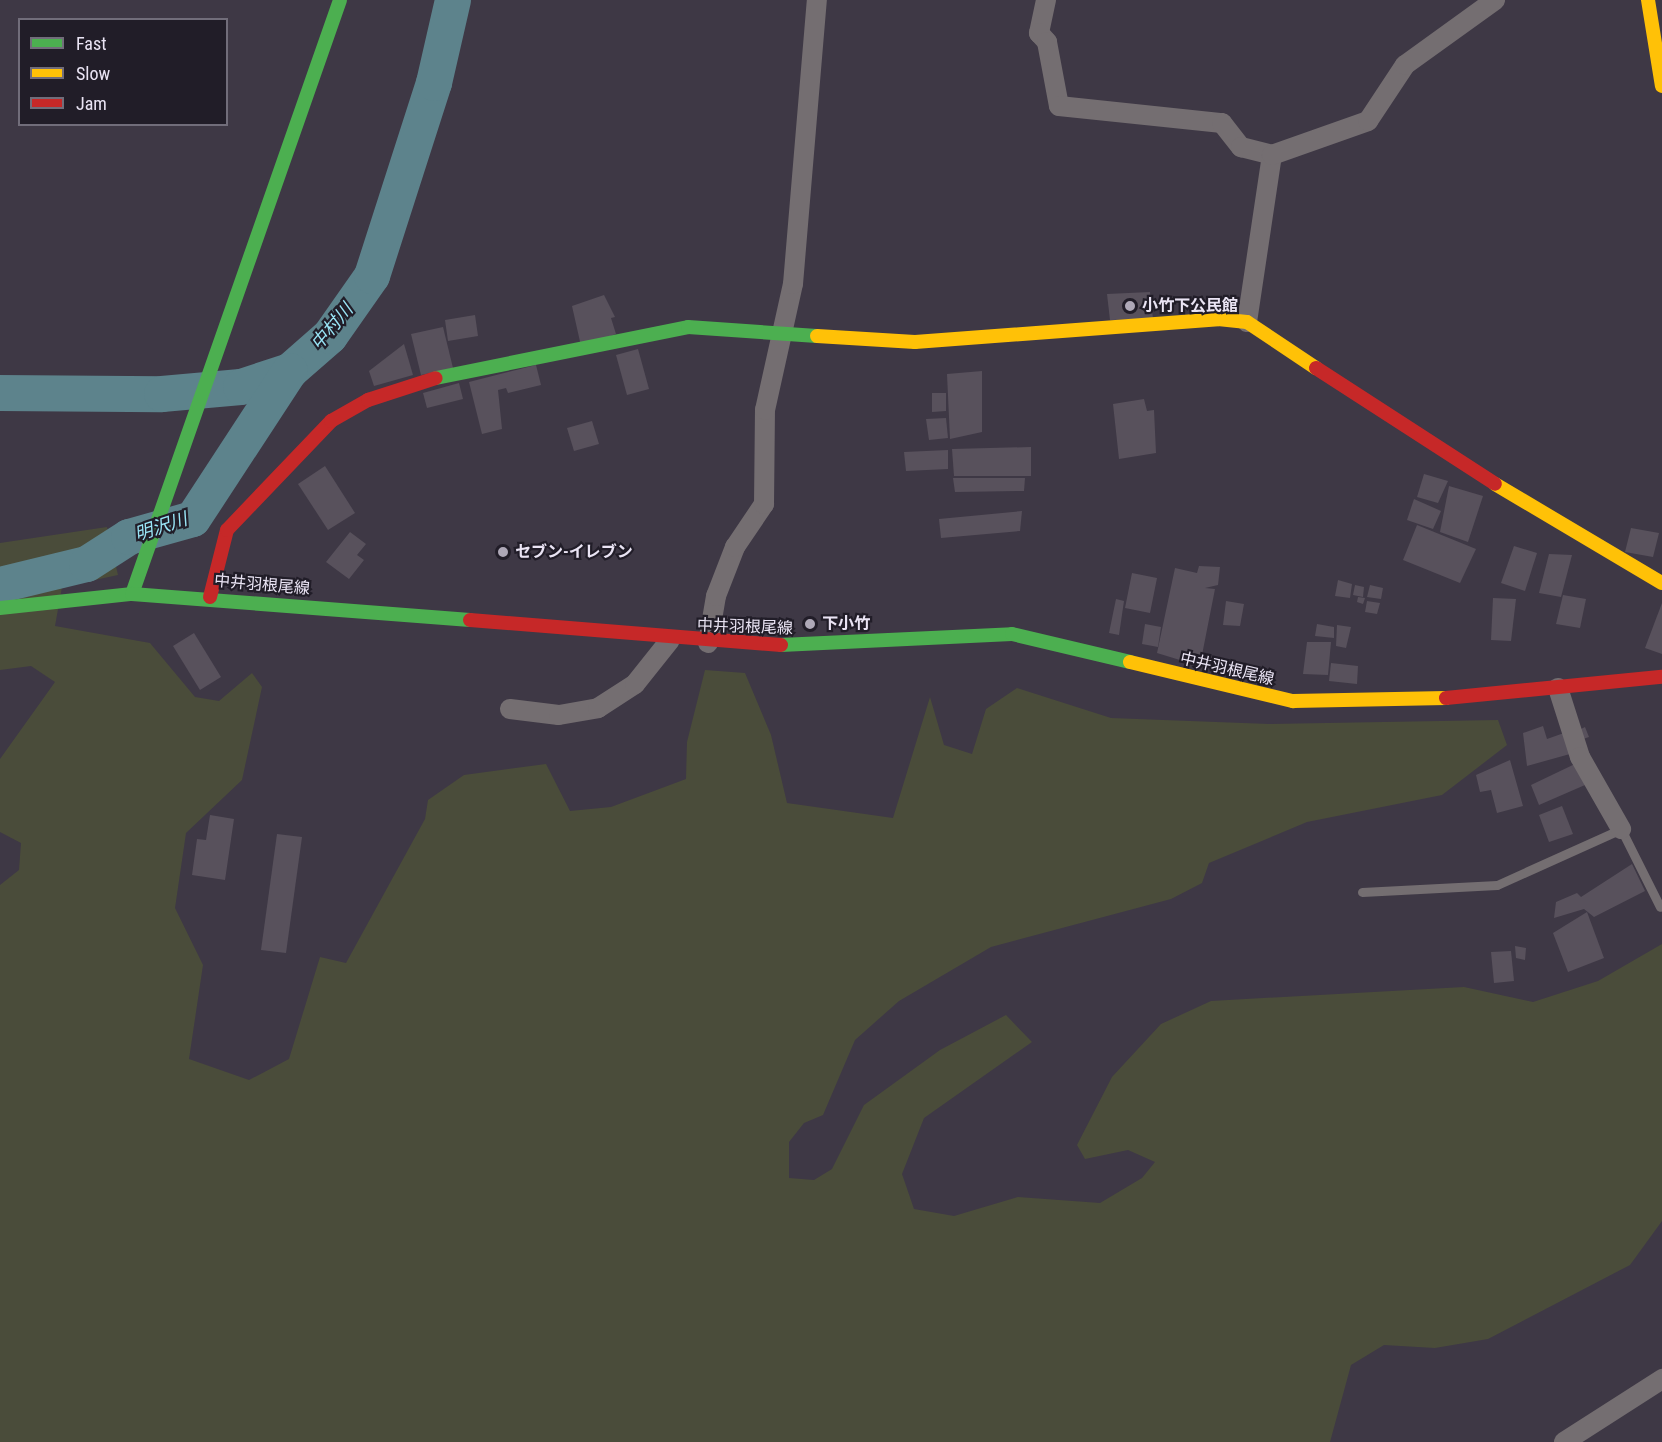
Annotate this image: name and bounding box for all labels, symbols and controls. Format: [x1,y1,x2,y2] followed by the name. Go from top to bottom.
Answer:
[18,18,228,126] legend
[76,33,107,54] text: Fast
[76,63,110,84] text: Slow
[76,93,107,114] text: Jam
[1142,296,1238,316] place label: 小竹下公民館
[306,299,358,355] water label: 中村川
[1123,299,1137,313] marker: 小竹下公民館
[132,508,190,546] water label: 明沢川
[515,542,633,562] place label: セブン-イレブン
[496,545,510,559] marker: セブン-イレブン
[213,571,311,599] street label: 中井羽根尾線
[822,614,870,634] place label: 下小竹
[697,616,793,638] street label: 中井羽根尾線
[803,617,817,631] marker: 下小竹
[1178,649,1276,689] street label: 中井羽根尾線

